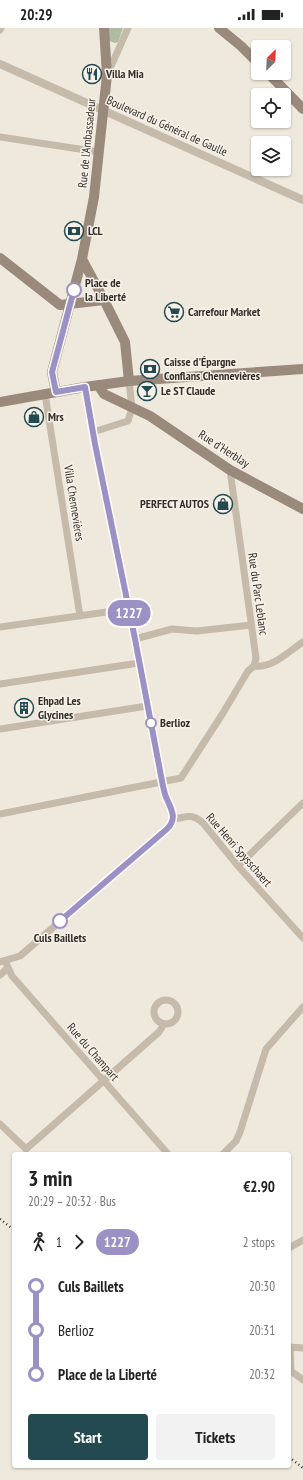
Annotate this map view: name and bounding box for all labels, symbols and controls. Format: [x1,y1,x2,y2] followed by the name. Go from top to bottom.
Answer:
[20,5,52,24] text: 20:29
[251,40,291,80] north arrow
[251,40,291,176] map controls
[81,63,103,85] restaurant icon: Villa Mia
[105,66,144,81] place label: Villa Mia
[251,88,291,128] button: locate
[104,92,230,159] street label: Boulevard du Général de Gaulle
[74,97,99,188] street label: Rue de l'Ambassadeur
[251,136,291,176] button: layers
[63,220,85,242] bank icon: LCL
[88,223,103,238] place label: LCL
[85,275,126,304] place label: Place de la Liberté
[66,282,82,298] marker: Place de la Liberté
[163,301,185,323] supermarket icon: Carrefour Market
[188,304,261,319] place label: Carrefour Market
[164,354,260,383] place label: Caisse d'Épargne Conflans Chennevières
[139,358,161,380] bank icon: Caisse d'Épargne Conflans Chennevières
[136,380,158,402] bar icon: Le ST Claude
[161,383,215,398] place label: Le ST Claude
[23,406,45,428] shop icon: Mrs
[48,409,64,424] place label: Mrs
[196,427,253,471] street label: Rue d'Herblay
[61,463,88,542] street label: Villa Chennevières
[212,493,234,515] shop icon: PERFECT AUTOS
[140,496,209,511] place label: PERFECT AUTOS
[245,552,272,637] street label: Rue du Parc Leblanc
[101,600,157,626] line badge: 1227
[116,604,142,622] text: 1227
[38,693,81,722] place label: Ehpad Les Glycines
[13,697,35,719] building icon: Ehpad Les Glycines
[160,715,190,730] place label: Berlioz
[145,717,157,729] marker: Berlioz
[203,810,276,890] street label: Rue Henri Spysschaert
[52,913,68,929] marker: Culs Baillets
[34,930,86,945] place label: Culs Baillets
[64,1020,123,1084] street label: Rue du Champart
[28,1164,72,1192] text: 3 min
[243,1177,275,1196] text: €2.90
[28,1193,116,1210] text: 20:29 – 20:32 · Bus
[28,1231,50,1253] icon: walk
[68,1231,90,1253] icon: forward
[104,1233,131,1251] text: 1227
[56,1234,62,1251] text: 1
[243,1234,275,1251] text: 2 stops
[58,1277,124,1296] text: Culs Baillets
[249,1278,275,1295] text: 20:30
[58,1321,94,1340] text: Berlioz
[249,1322,275,1339] text: 20:31
[58,1365,157,1384] text: Place de la Liberté
[249,1366,275,1383] text: 20:32
[28,1414,148,1460] button: Start
[156,1414,275,1460] button: Tickets

